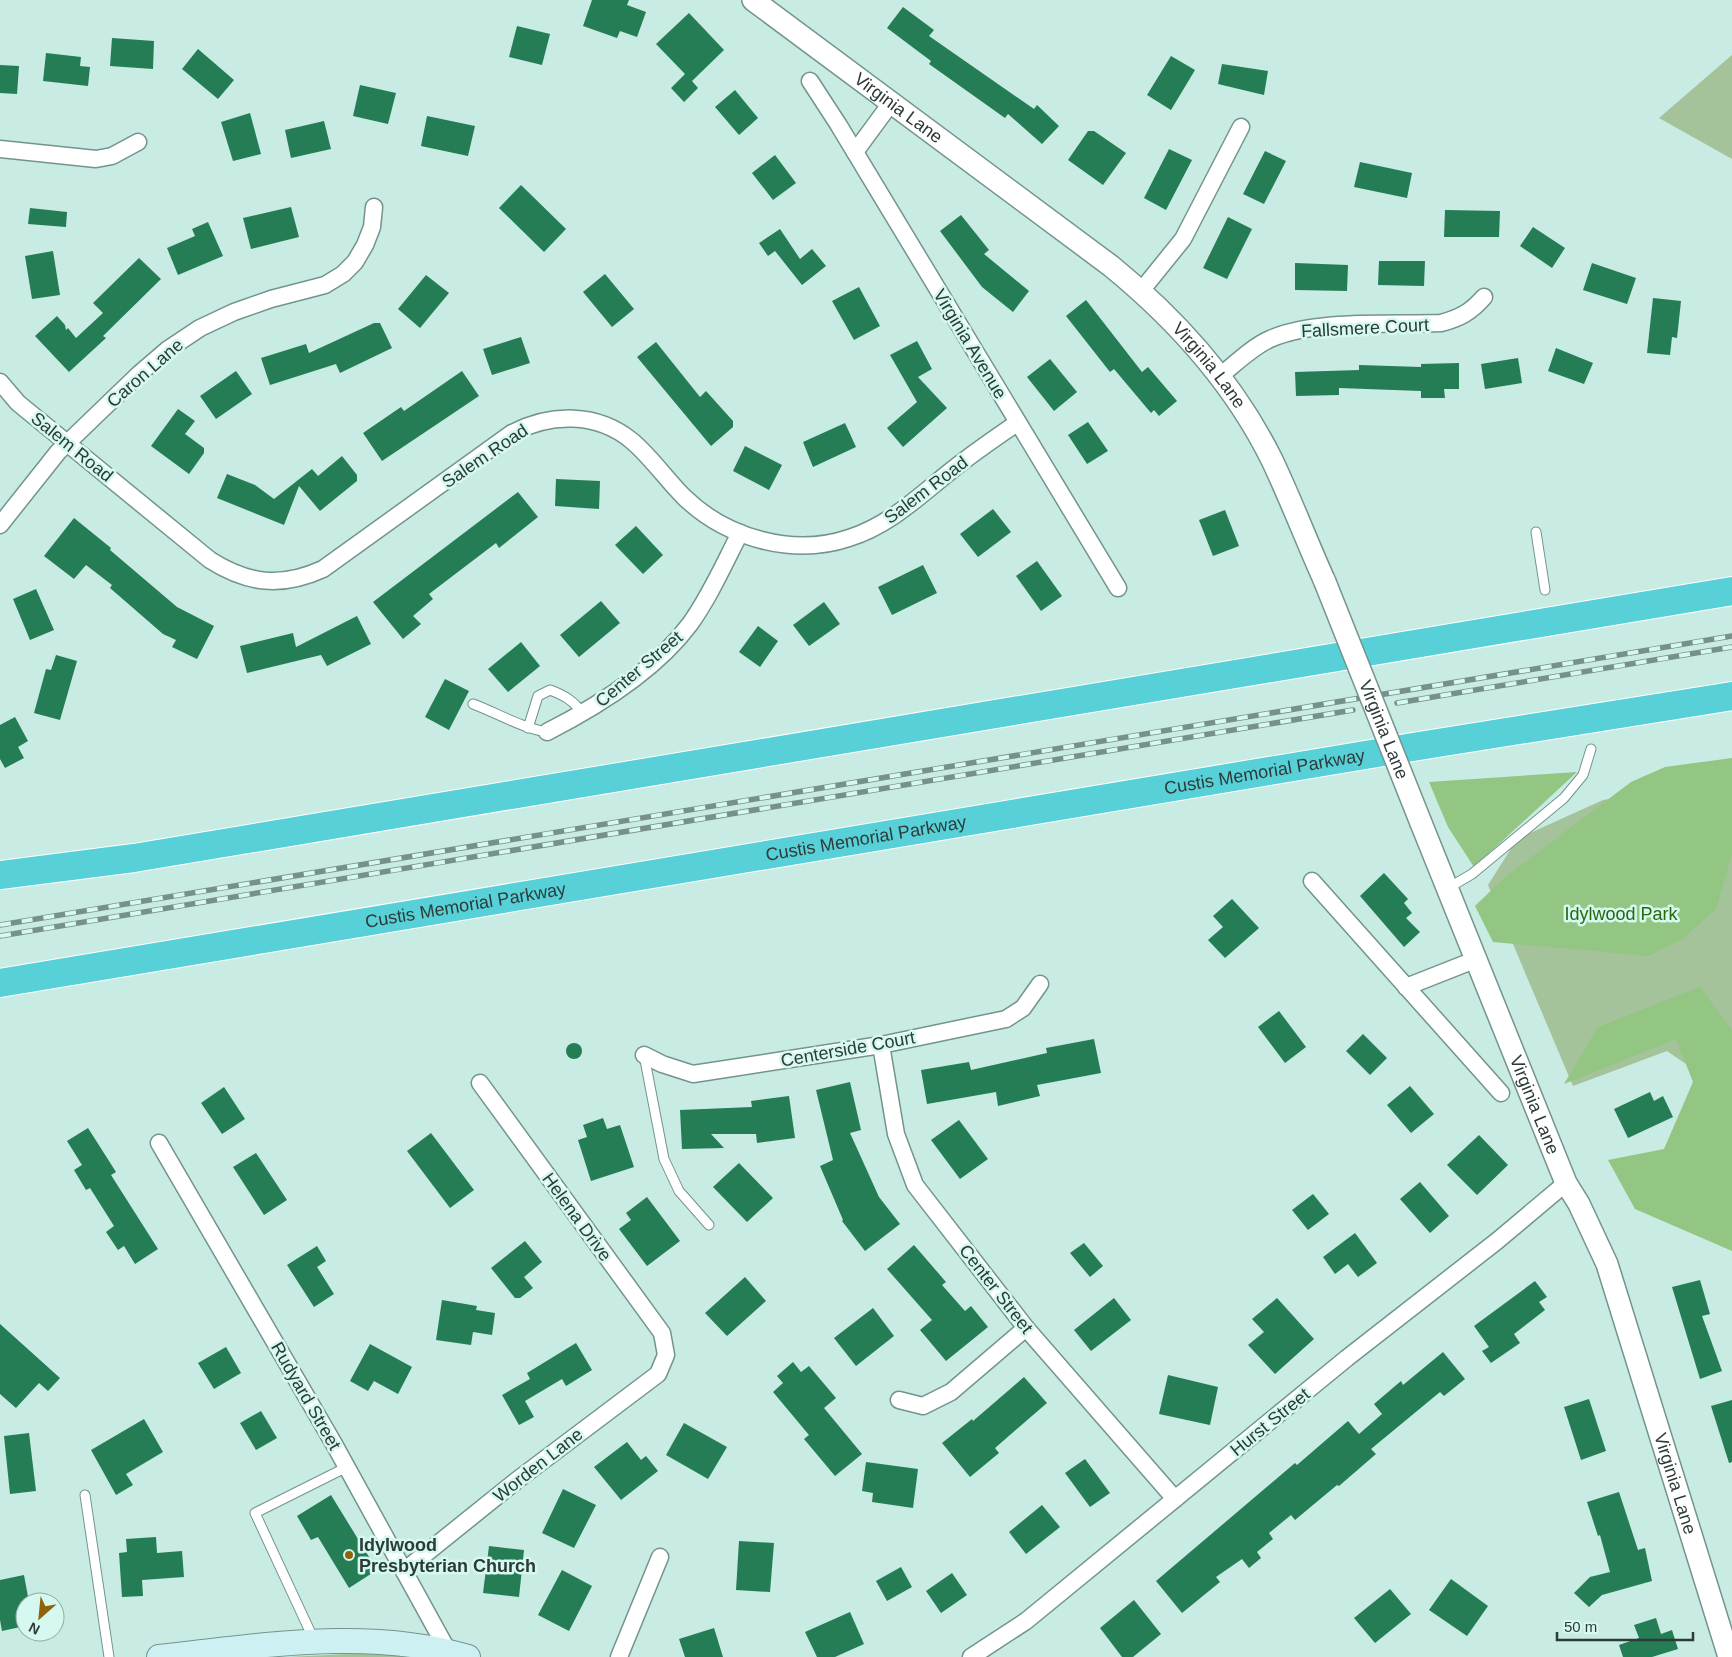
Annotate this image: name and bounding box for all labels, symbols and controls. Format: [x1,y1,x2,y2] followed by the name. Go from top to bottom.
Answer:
[850,69,946,147] street label: Virginia Lane
[929,286,1011,402] street label: Virginia Avenue
[1301,315,1429,341] street label: Fallsmere Court
[1168,318,1250,412] street label: Virginia Lane
[103,335,187,411] street label: Caron Lane
[27,408,117,486] street label: Salem Road
[438,420,532,492] street label: Salem Road
[880,452,972,528] street label: Salem Road
[592,627,686,711] street label: Center Street
[1355,677,1413,782] street label: Virginia Lane
[1163,745,1366,798] street label: Custis Memorial Parkway
[764,812,968,865] street label: Custis Memorial Parkway
[364,879,567,932] street label: Custis Memorial Parkway
[1564,904,1679,924] park label: Idylwood Park
[779,1027,917,1071] street label: Centerside Court
[1506,1053,1563,1157] street label: Virginia Lane
[538,1169,616,1265] street label: Helena Drive
[955,1241,1037,1337] street label: Center Street
[267,1339,345,1453] street label: Rudyard Street
[1226,1384,1314,1460] street label: Hurst Street
[489,1424,587,1506] street label: Worden Lane
[1650,1431,1700,1537] street label: Virginia Lane
[359,1535,536,1576] place label: Idylwood Presbyterian Church
[343,1549,355,1561] marker: Idylwood Presbyterian Church
[15,1592,65,1642] north arrow
[1557,1610,1693,1642] scale bar
[1564,1618,1597,1635] text: 50 m
[26,1619,42,1638] text: N

